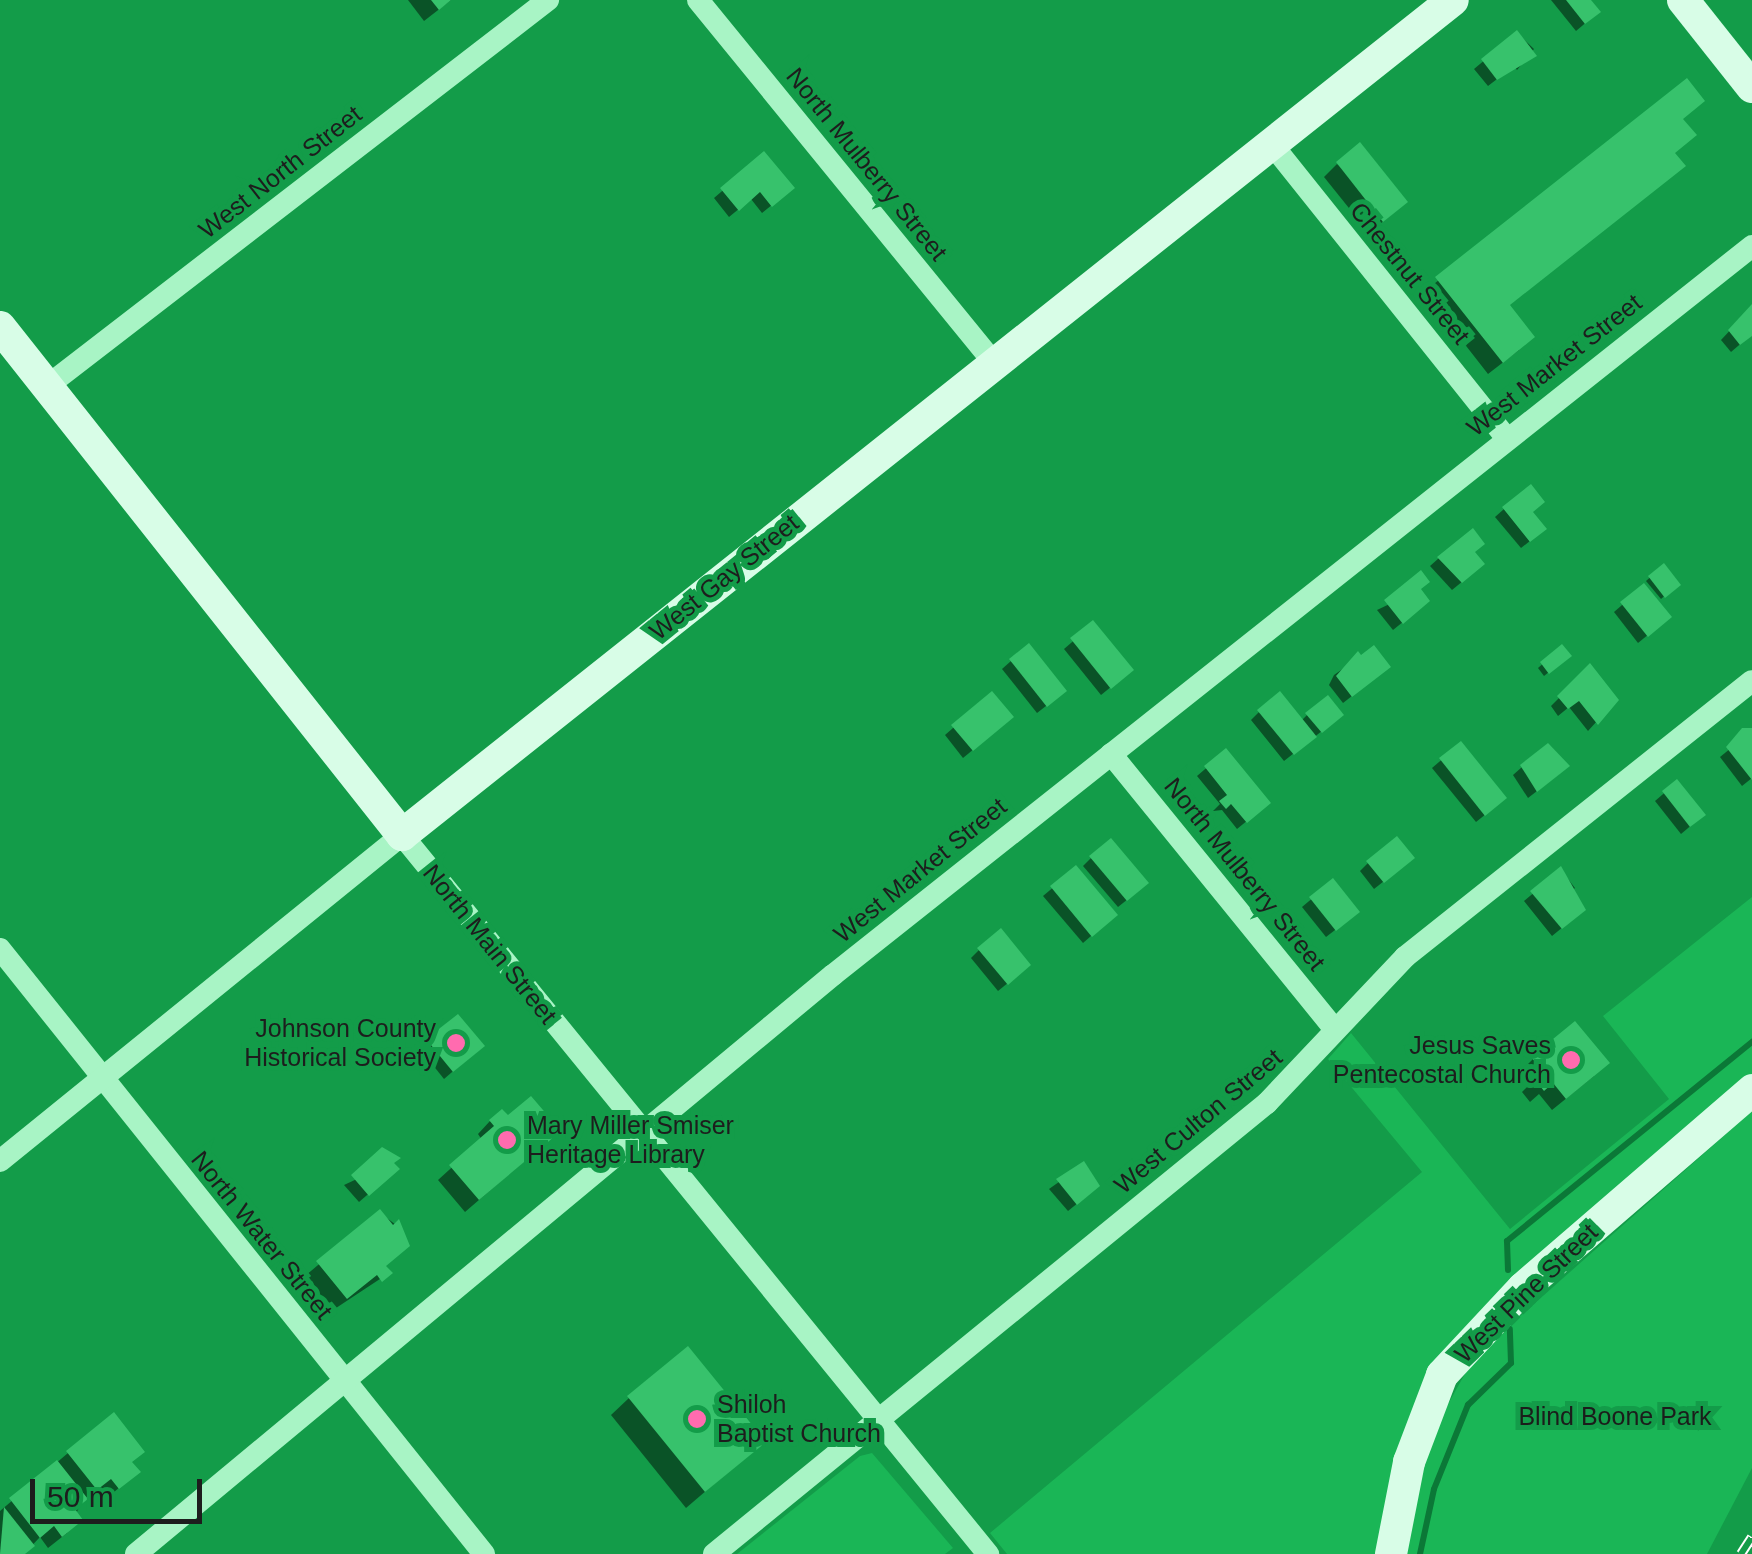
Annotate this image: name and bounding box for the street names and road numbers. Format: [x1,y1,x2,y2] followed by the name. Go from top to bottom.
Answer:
[780,62,954,266] street label: North Mulberry Street
[193,99,367,245] street label: West North Street
[1344,196,1476,350] street label: Chestnut Street
[1461,287,1647,443] street label: West Market Street
[643,508,805,646] street label: West Gay Street
[1158,772,1332,976] street label: North Mulberry Street
[828,791,1012,949] street label: West Market Street
[417,858,563,1030] street label: North Main Street
[1108,1042,1288,1200] street label: West Culton Street
[185,1145,339,1325] street label: North Water Street
[1448,1217,1604,1369] street label: West Pine Street

